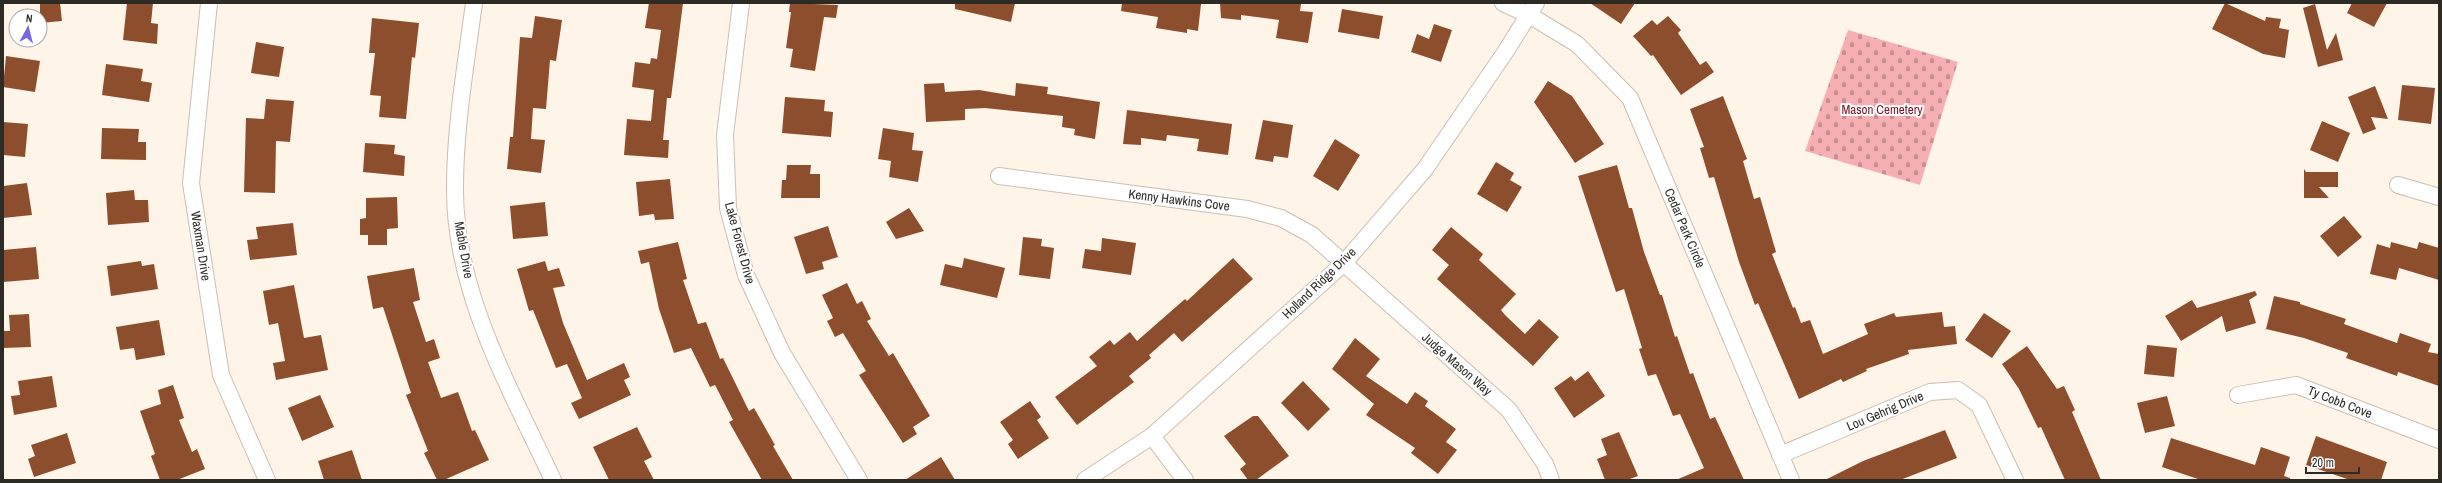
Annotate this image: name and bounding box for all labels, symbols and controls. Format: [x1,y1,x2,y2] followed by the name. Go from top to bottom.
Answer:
[8,8,48,48] north arrow
[25,11,33,25] text: N
[1841,101,1923,118] park label: Mason Cemetery
[1127,185,1231,215] street label: Kenny Hawkins Cove
[1661,186,1709,270] street label: Cedar Park Circle
[721,200,759,286] street label: Lake Forest Drive
[187,210,215,282] street label: Waxman Drive
[451,220,477,280] street label: Mable Drive
[1279,244,1359,322] street label: Holland Ridge Drive
[1418,329,1496,400] street label: Judge Mason Way
[2305,382,2375,422] street label: Ty Cobb Cove
[1844,387,1926,435] street label: Lou Gehrig Drive
[2306,449,2359,475] scale bar
[2312,455,2334,471] text: 20 m

